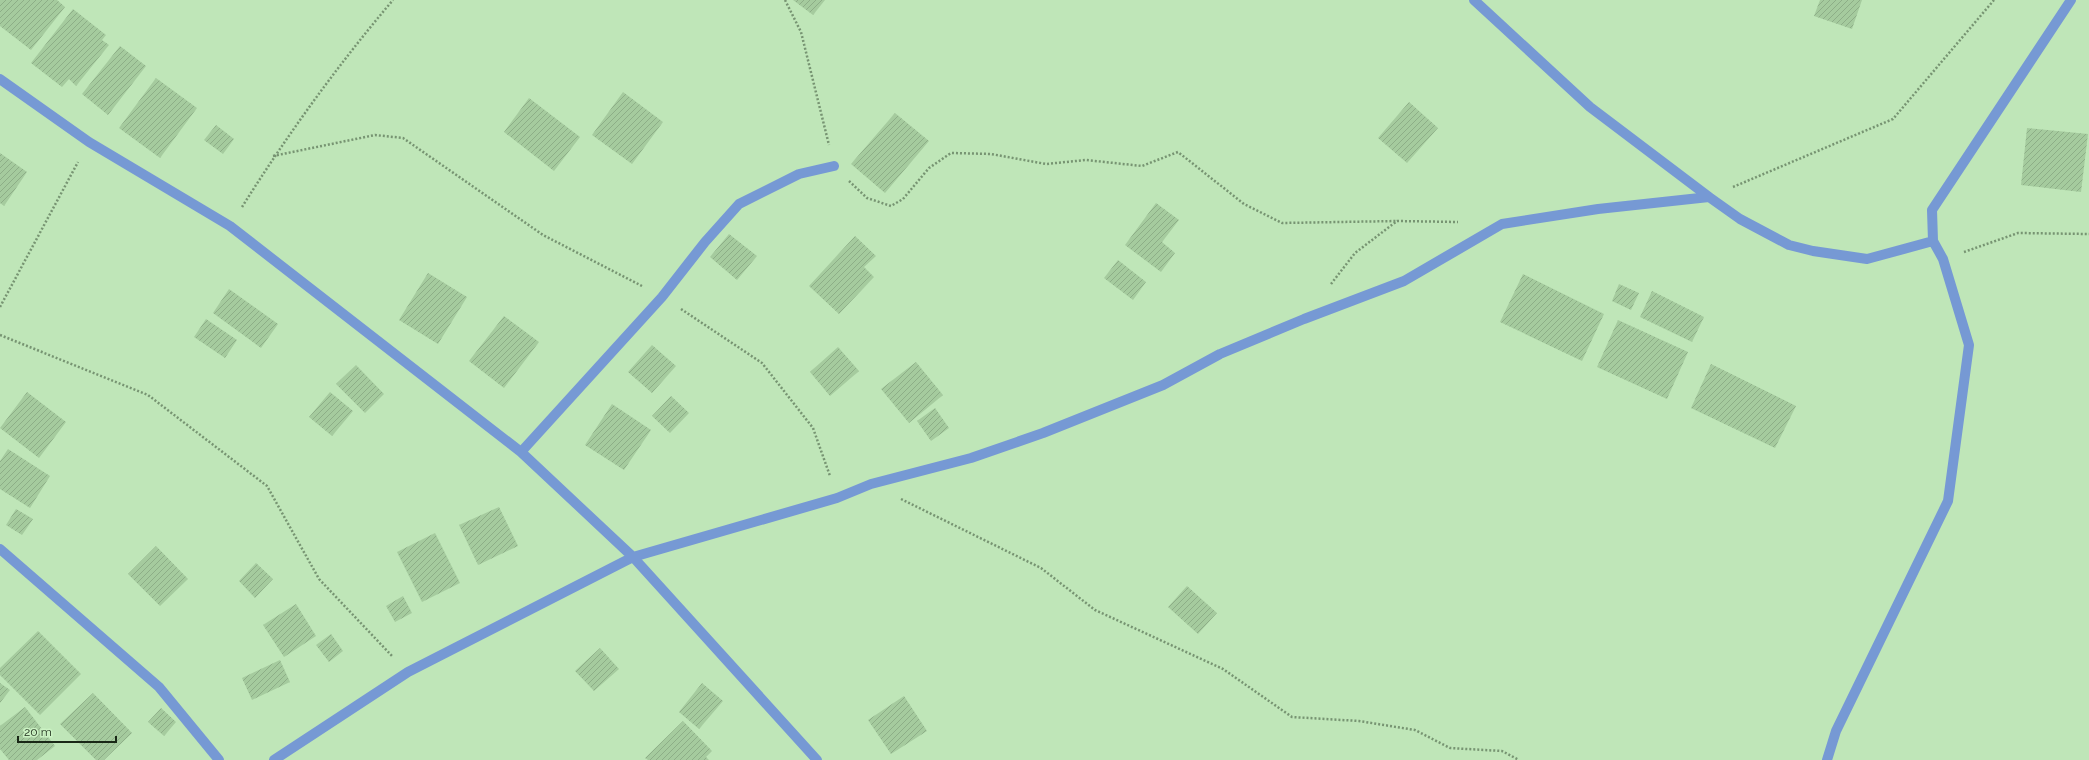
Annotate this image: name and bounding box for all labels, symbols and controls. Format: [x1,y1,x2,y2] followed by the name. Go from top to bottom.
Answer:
[18,718,116,744] scale bar
[24,725,52,739] text: 20 m

